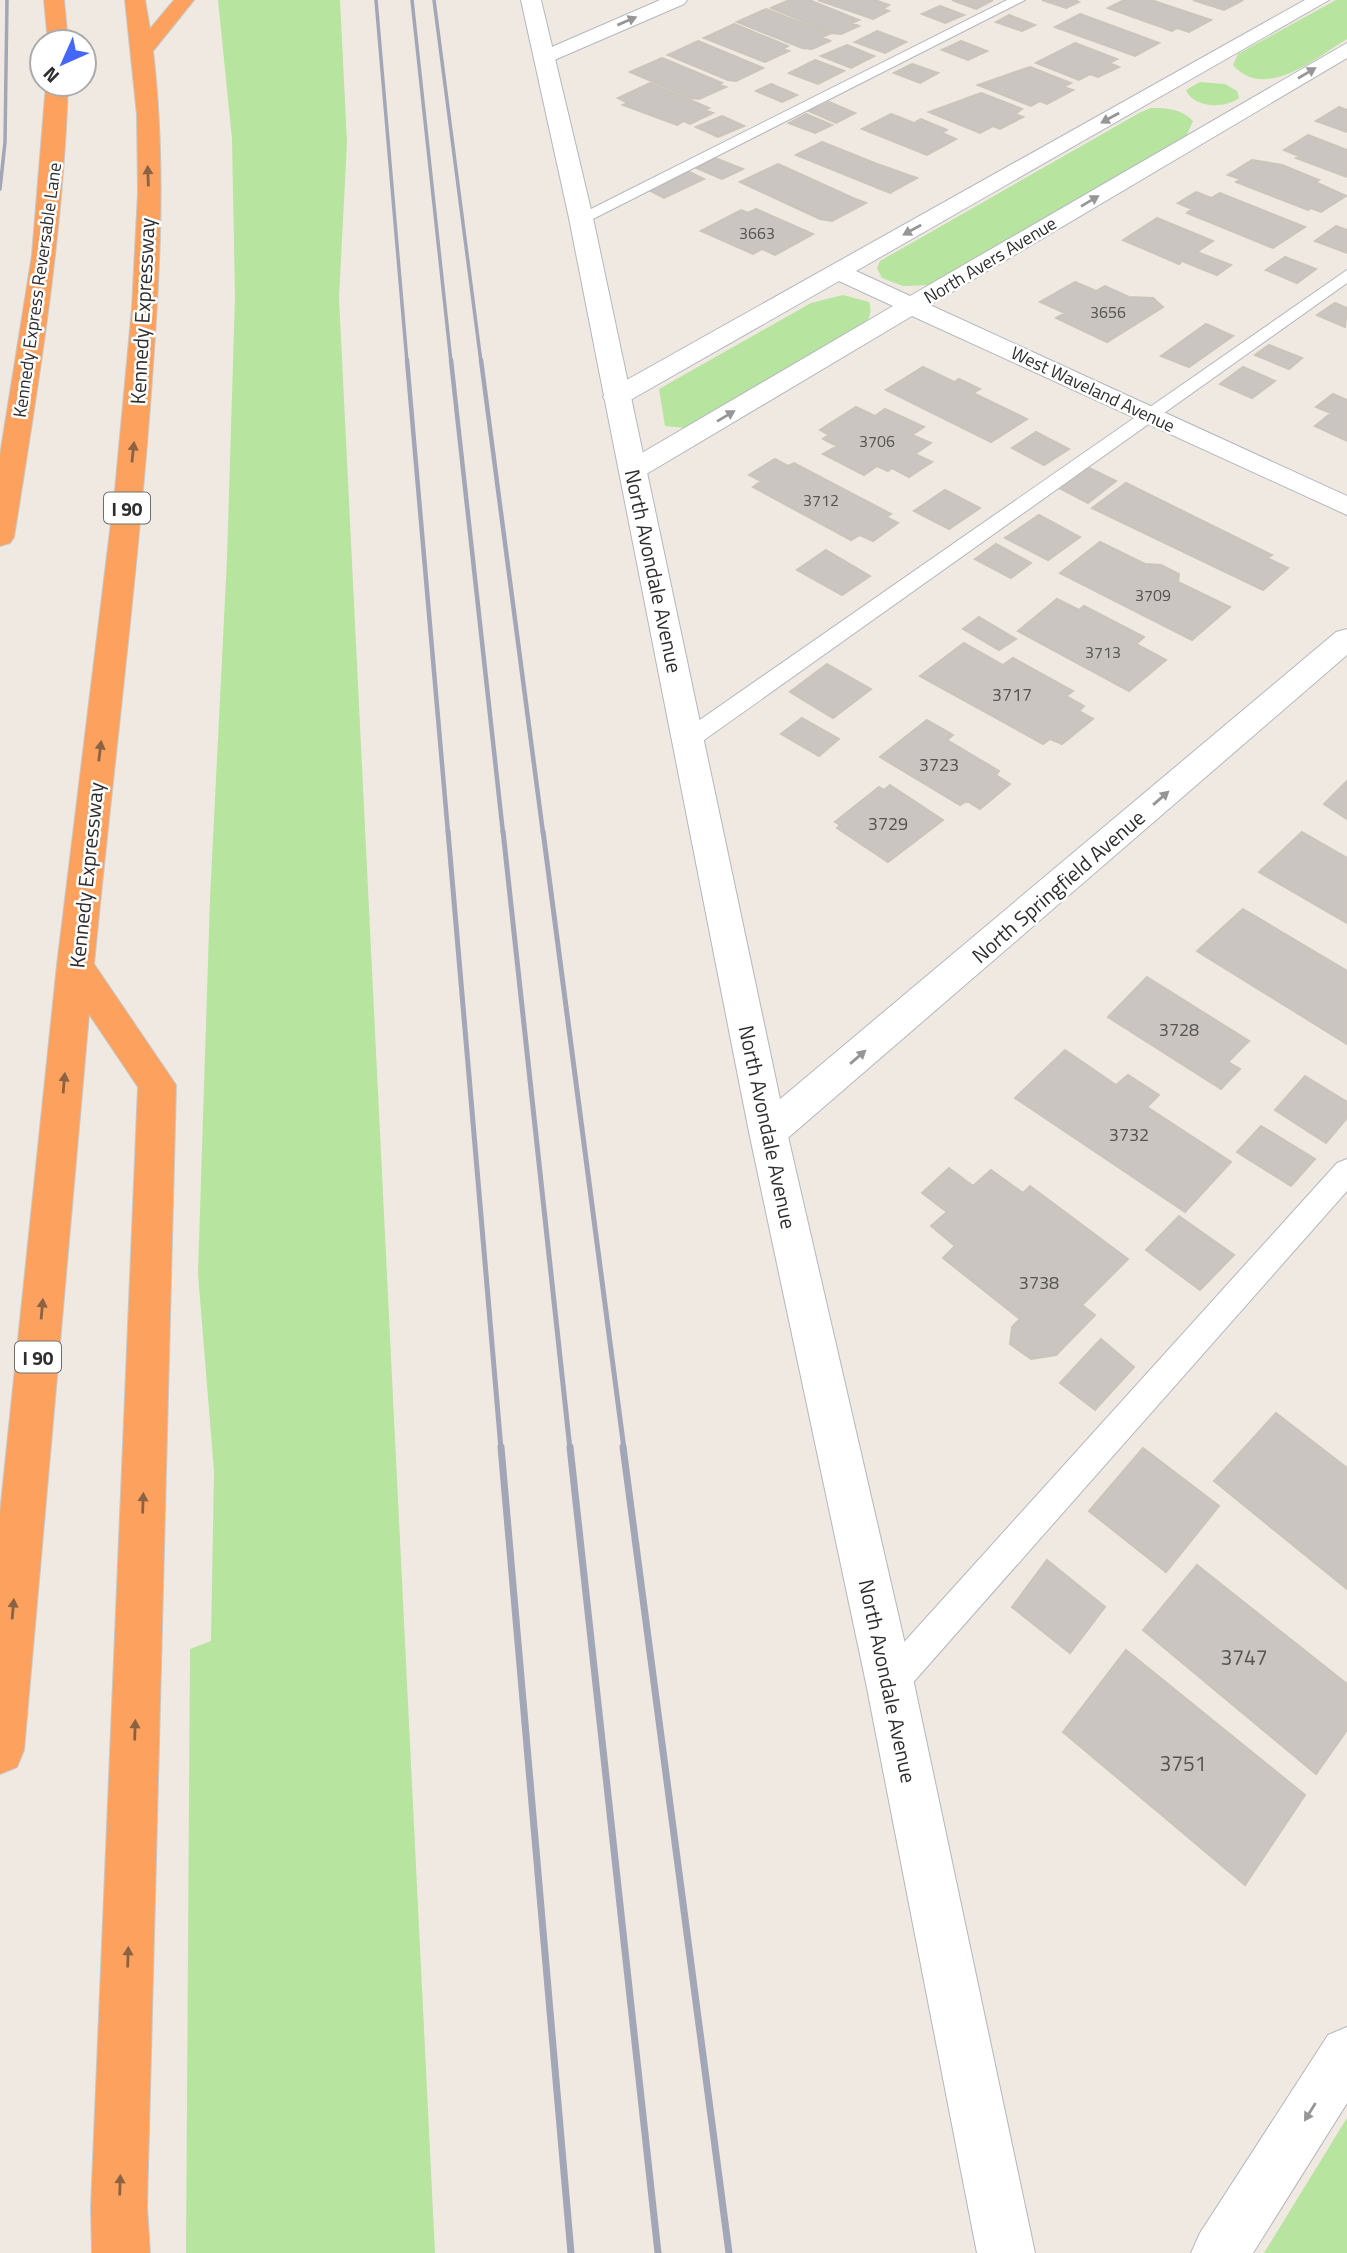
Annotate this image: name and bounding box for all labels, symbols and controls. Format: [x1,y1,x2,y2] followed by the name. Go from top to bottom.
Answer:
[617,16,638,27] one-way arrow
[28,28,98,98] north arrow
[36,60,66,90] text: N
[1298,67,1317,79] one-way arrow
[1100,112,1120,124] one-way arrow
[6,161,68,419] street label: Kennedy Express Reversable Lane
[143,165,154,187] one-way arrow
[1081,195,1100,207] one-way arrow
[918,210,1062,310] street label: North Avers Avenue
[121,217,163,405] street label: Kennedy Expressway
[739,221,775,245] house number: 3663
[902,224,921,236] one-way arrow
[1090,300,1126,324] house number: 3656
[1007,339,1179,439] street label: West Waveland Avenue
[716,410,735,423] one-way arrow
[859,429,895,453] house number: 3706
[128,441,139,463] one-way arrow
[617,466,691,676] street label: North Avondale Avenue
[803,488,839,512] house number: 3712
[104,492,150,524] road number: I 90
[1135,583,1171,607] house number: 3709
[1085,640,1121,664] house number: 3713
[992,681,1032,708] house number: 3717
[94,740,105,762] one-way arrow
[919,751,959,778] house number: 3723
[60,780,112,970] street label: Kennedy Expressway
[1152,790,1170,806] one-way arrow
[964,802,1152,970] street label: North Springfield Avenue
[868,810,908,837] house number: 3729
[1159,1016,1199,1043] house number: 3728
[731,1022,805,1232] street label: North Avondale Avenue
[849,1050,866,1065] one-way arrow
[59,1072,70,1094] one-way arrow
[1109,1121,1149,1148] house number: 3732
[1019,1269,1059,1296] house number: 3738
[37,1298,48,1320] one-way arrow
[15,1342,61,1372] road number: I 90
[137,1491,149,1513] one-way arrow
[851,1576,925,1786] street label: North Avondale Avenue
[8,1598,19,1620] one-way arrow
[1220,1641,1268,1673] house number: 3747
[130,1719,141,1741] one-way arrow
[1159,1747,1207,1779] house number: 3751
[122,1946,133,1968] one-way arrow
[1304,2102,1317,2121] one-way arrow
[114,2174,126,2196] one-way arrow

